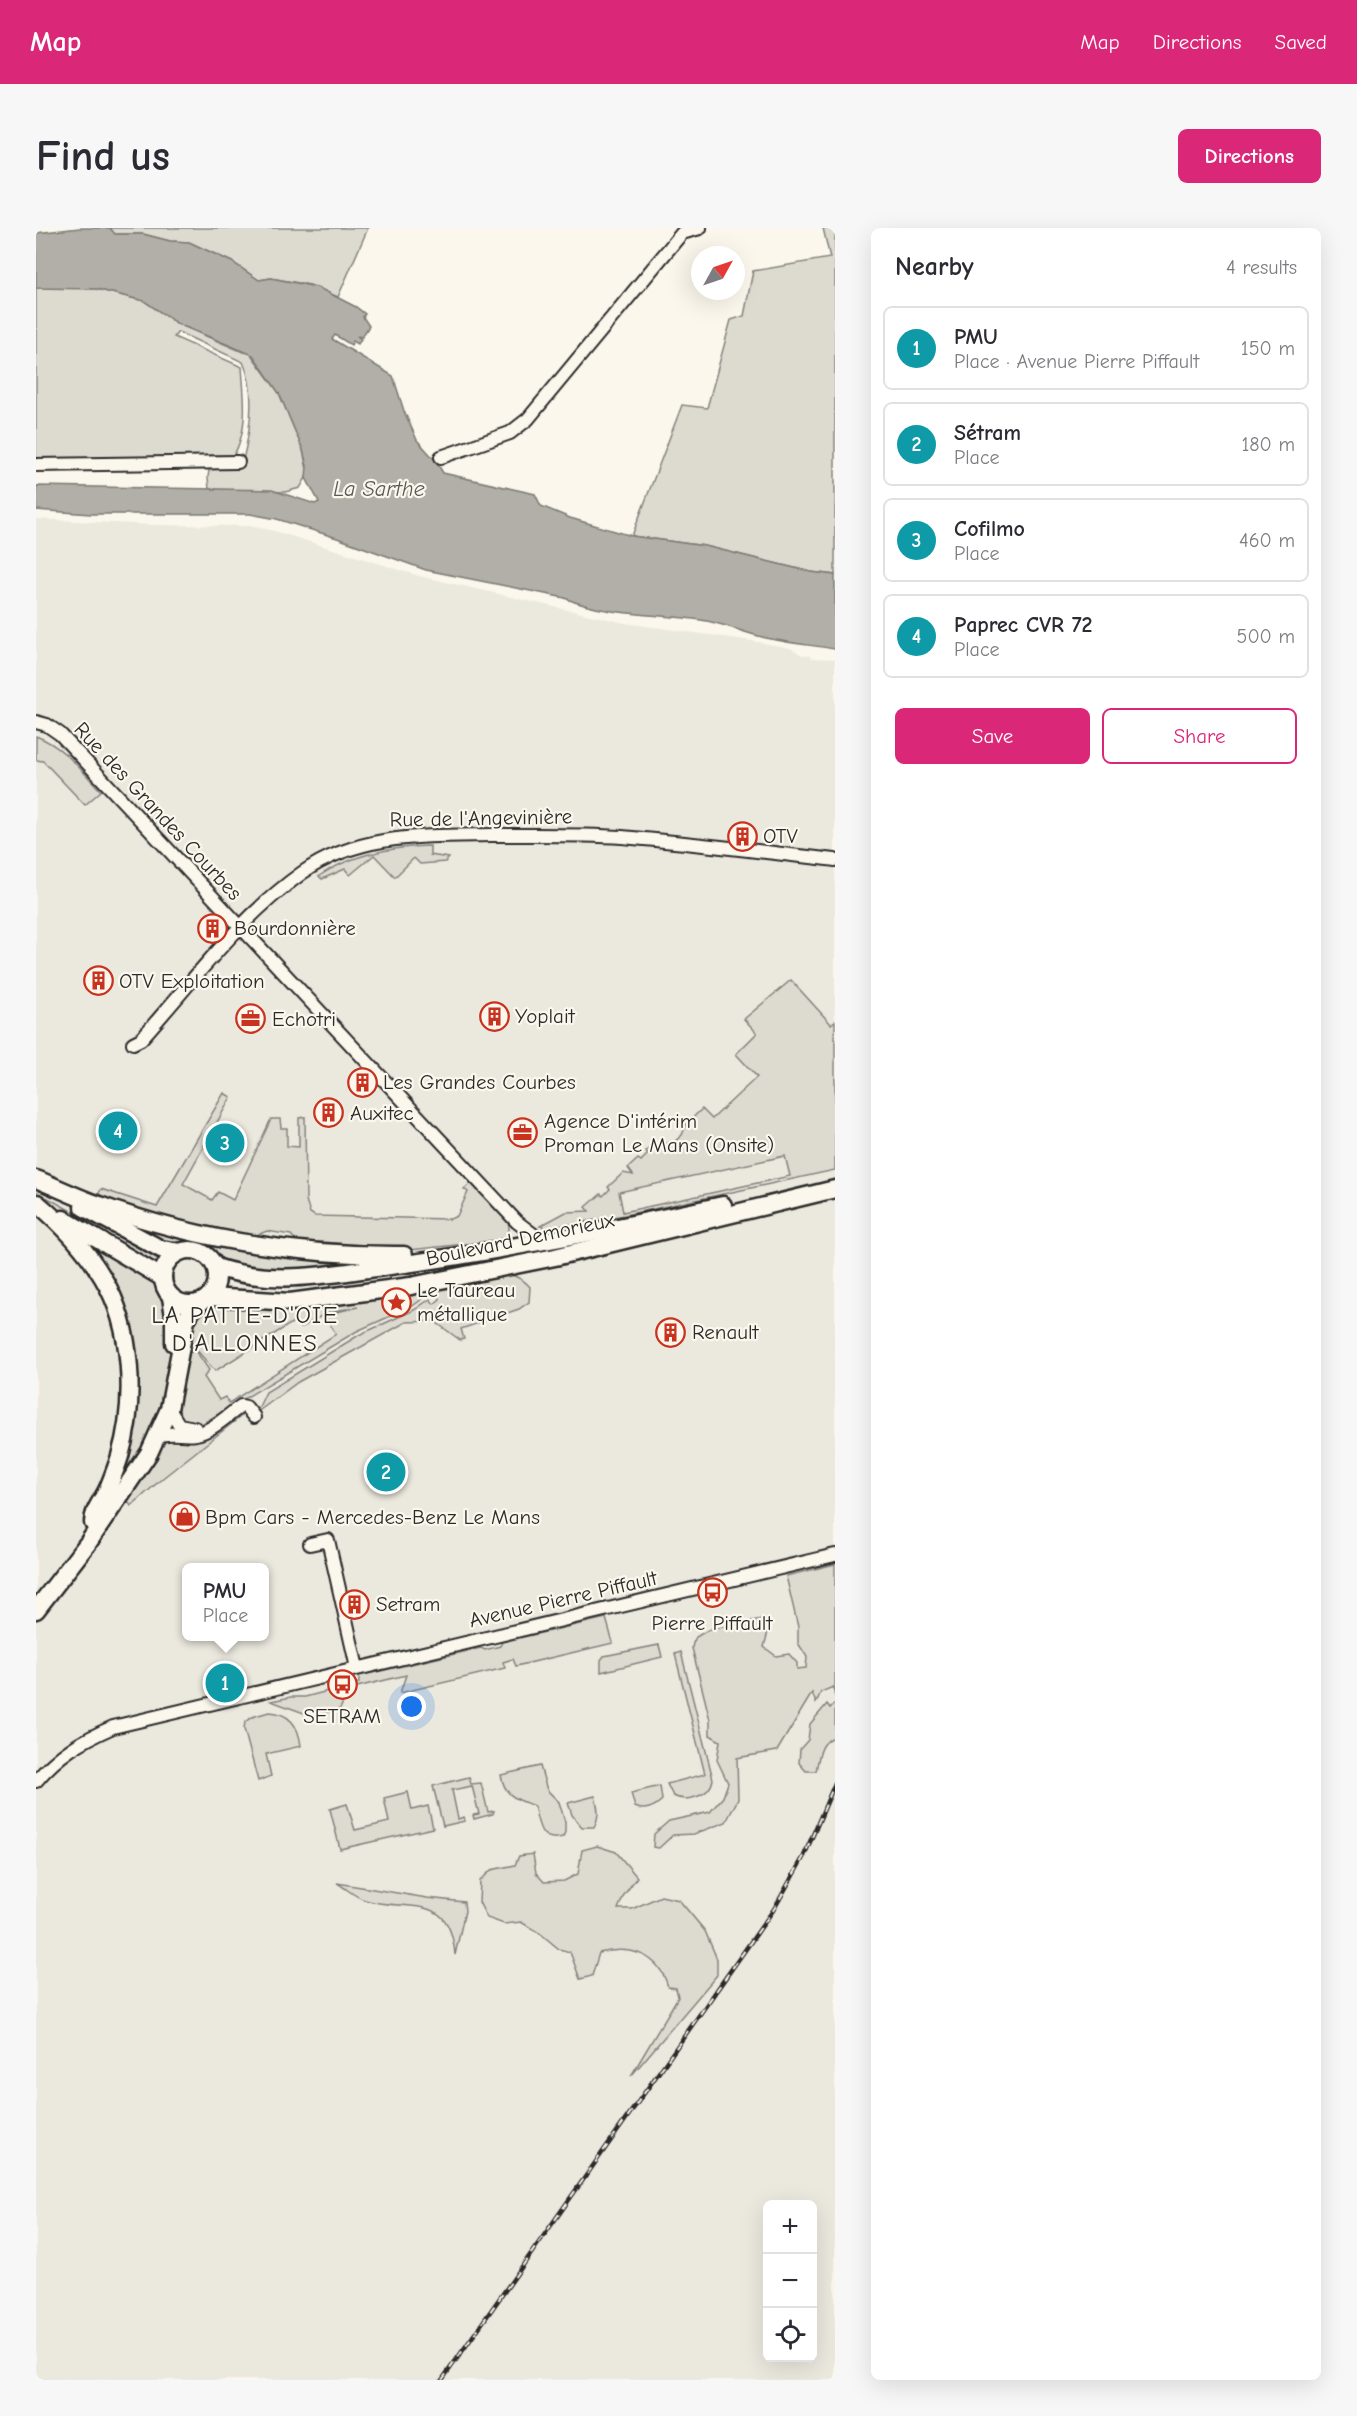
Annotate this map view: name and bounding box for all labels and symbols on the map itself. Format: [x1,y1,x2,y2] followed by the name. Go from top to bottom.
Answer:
[691,246,745,300] north arrow
[333,476,425,502] water label: La Sarthe
[69,717,247,905] street label: Rue des Grandes Courbes
[390,804,572,832] street label: Rue de l'Angevinière
[726,820,758,852] building icon: OTV
[763,824,798,848] place label: OTV
[197,912,229,944] building icon: Bourdonnière
[234,916,356,940] place label: Bourdonnière
[82,965,114,997] building icon: OTV Exploitation
[119,969,265,993] place label: OTV Exploitation
[478,1000,510,1032] building icon: Yoplait
[235,1003,267,1035] office icon: Echotri
[515,1004,576,1028] place label: Yoplait
[272,1007,336,1031] place label: Echotri
[346,1066,378,1098] building icon: Les Grandes Courbes
[383,1070,576,1094] place label: Les Grandes Courbes
[313,1097,345,1129] building icon: Auxitec
[350,1101,414,1125] place label: Auxitec
[98,1108,137,1154] pin: 4
[544,1109,774,1157] place label: Agence D'intérim Proman Le Mans (Onsite)
[507,1117,539,1149] office icon: Agence D'intérim Proman Le Mans (Onsite)
[206,1120,244,1166] pin: 3
[424,1207,616,1271] street label: Boulevard Demorieux
[417,1278,515,1326] place label: Le Taureau métallique
[380,1286,412,1318] place icon: Le Taureau métallique
[151,1301,339,1357] district label: LA PATTE-D'OIE D'ALLONNES
[655,1316,687,1348] building icon: Renault
[692,1320,760,1344] place label: Renault
[366,1450,406,1494] pin: 2
[168,1501,200,1533] shop icon: Bpm Cars - Mercedes-Benz Le Mans
[205,1505,540,1529] place label: Bpm Cars - Mercedes-Benz Le Mans
[467,1566,660,1632] street label: Avenue Pierre Piffault
[696,1576,728,1608] bus stop icon: Pierre Piffault
[339,1588,371,1620] building icon: Setram
[376,1592,440,1616] place label: Setram
[652,1611,773,1635] place label: Pierre Piffault
[206,1660,244,1706] pin: 1
[326,1669,358,1701] bus stop icon: SETRAM
[397,1692,426,1721] your location
[303,1704,381,1728] place label: SETRAM

